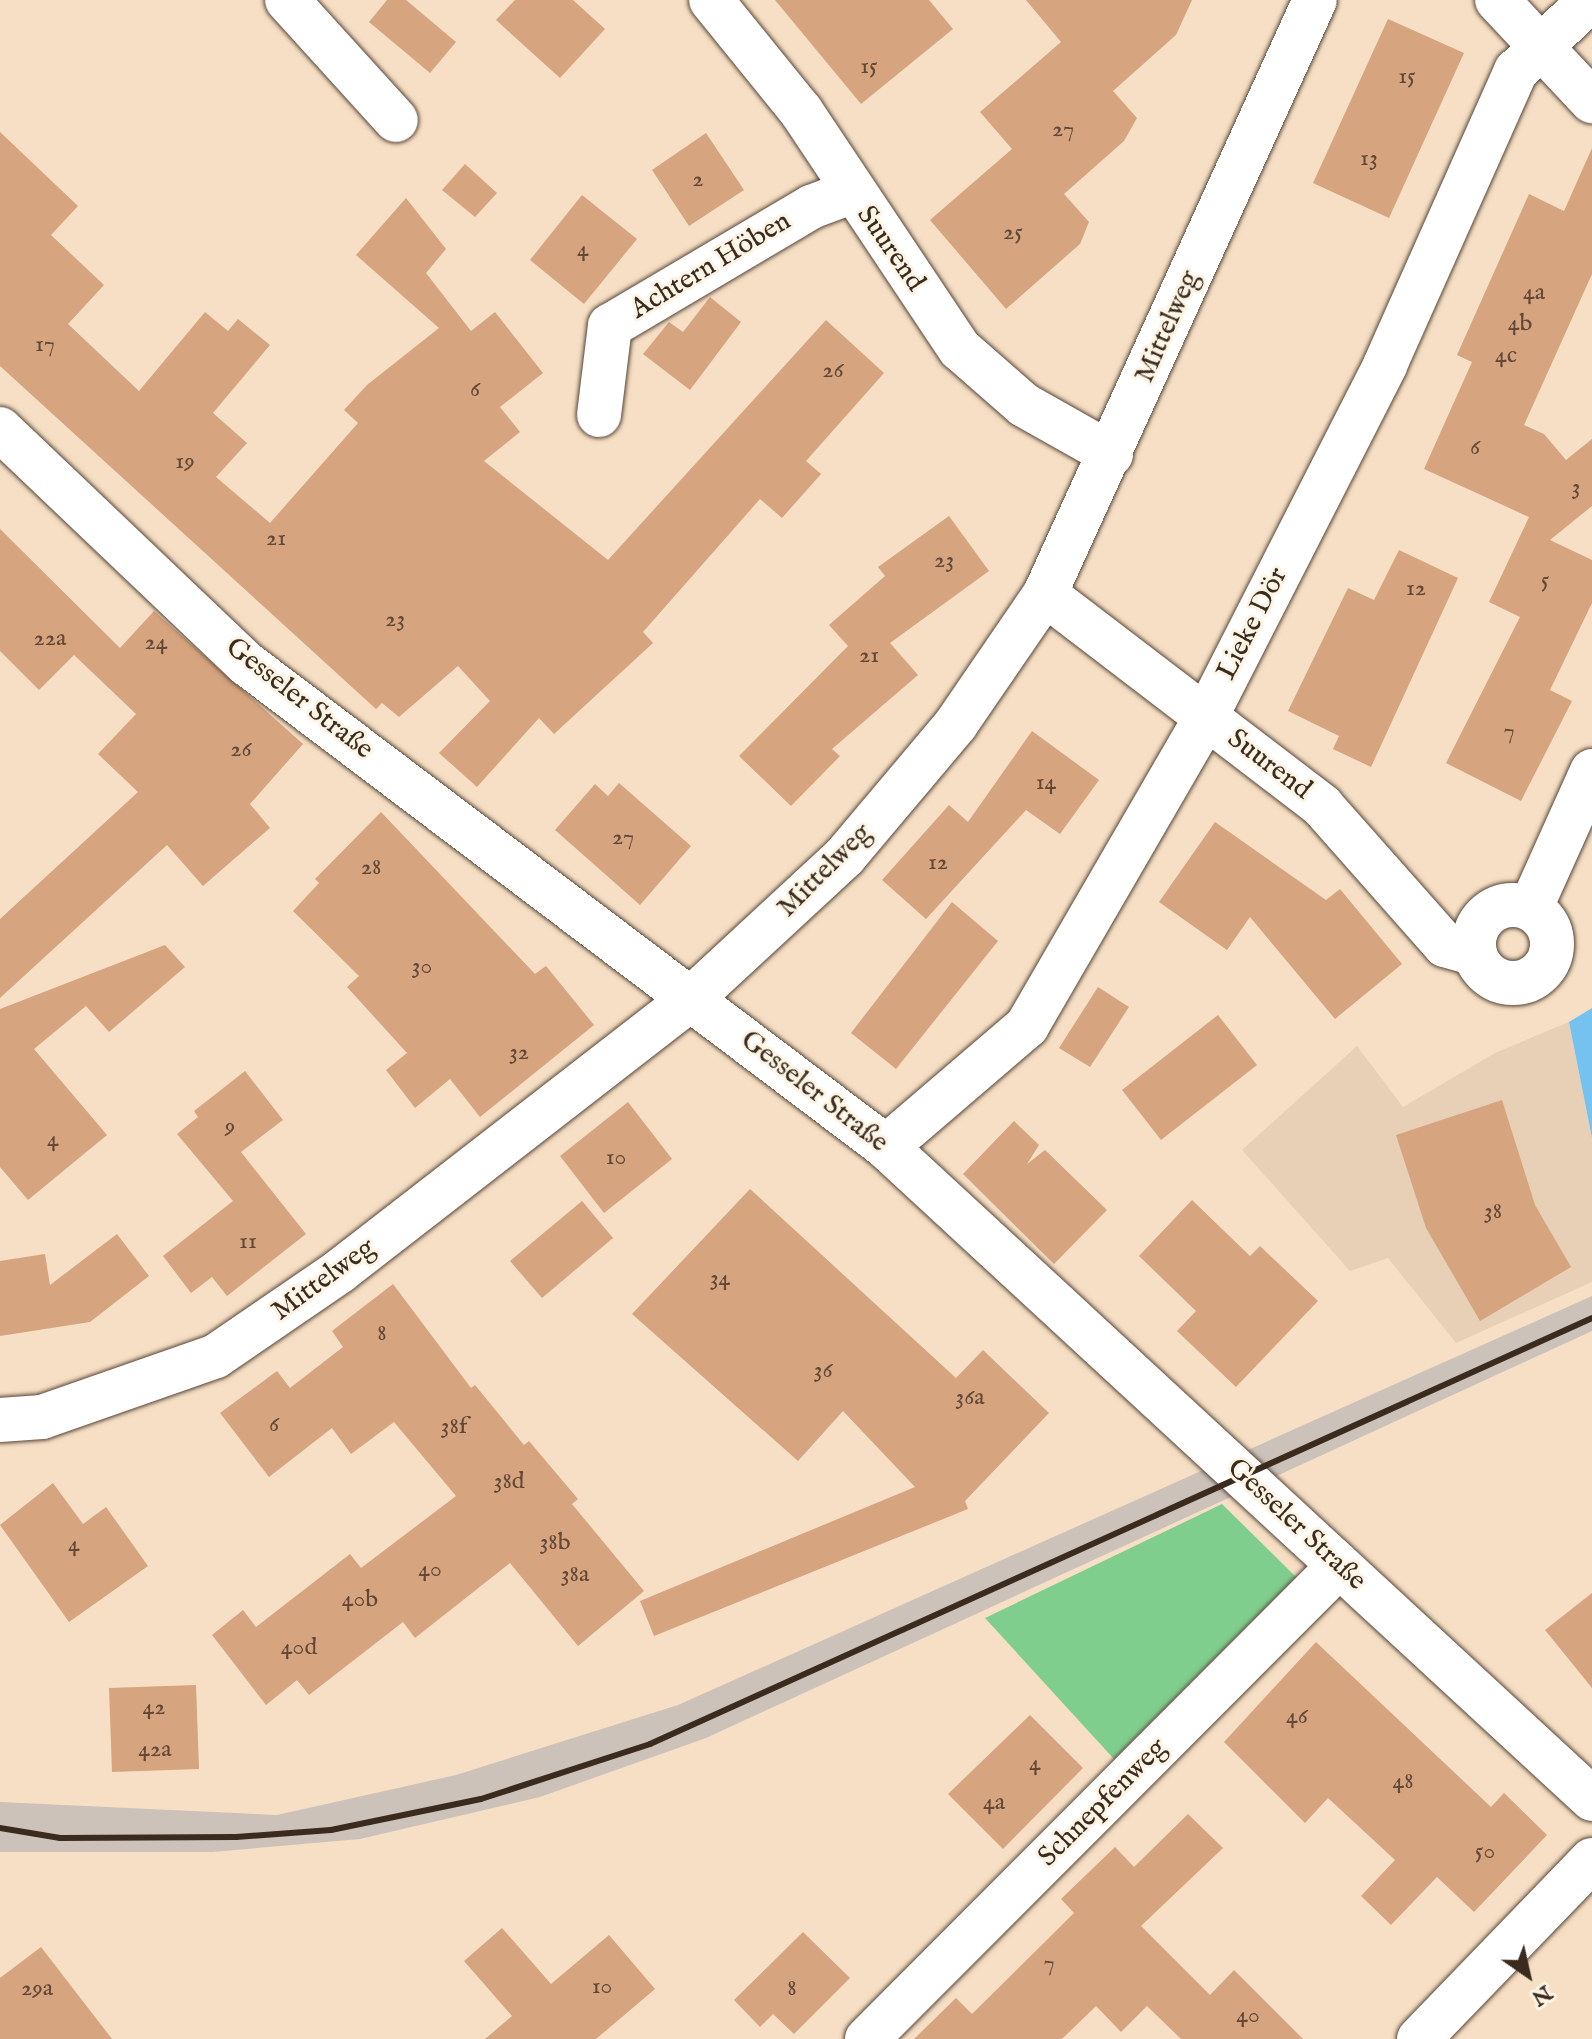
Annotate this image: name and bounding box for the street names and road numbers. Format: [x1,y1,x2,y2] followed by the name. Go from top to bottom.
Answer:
[849,200,931,298] street label: Suurend
[625,205,797,327] street label: Achtern Höben
[1128,266,1208,388] street label: Mittelweg
[1210,562,1296,686] street label: Lieke Dör
[218,631,380,767] street label: Gesseler Straße
[1220,723,1318,807] street label: Suurend
[771,817,879,925] street label: Mittelweg
[733,1024,895,1160] street label: Gesseler Straße
[266,1231,382,1329] street label: Mittelweg
[1219,1452,1373,1598] street label: Gesseler Straße
[1032,1732,1174,1874] street label: Schnepfenweg

